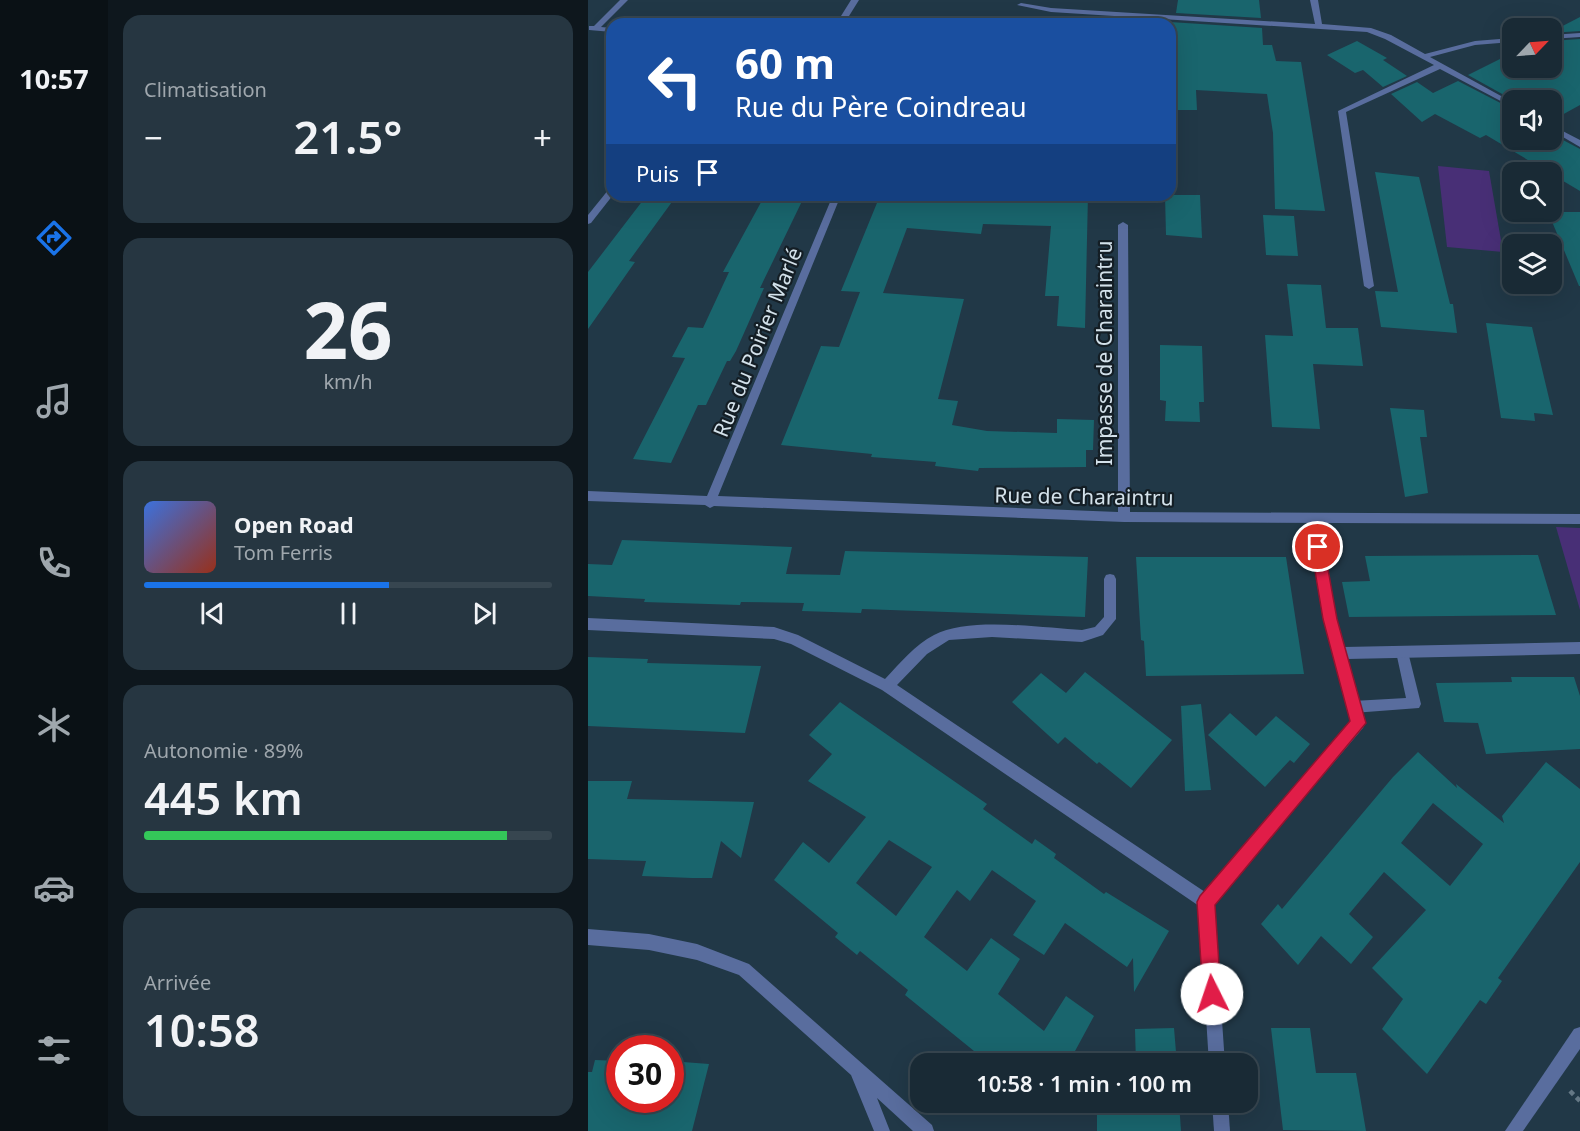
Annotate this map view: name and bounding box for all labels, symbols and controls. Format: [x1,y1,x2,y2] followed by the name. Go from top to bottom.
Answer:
[1502,18,1562,78] north arrow
[1502,18,1562,294] map controls
[735,34,835,91] text: 60 m
[636,42,714,120] icon: left
[19,60,89,97] text: 10:57
[144,76,267,103] text: Climatisation
[735,88,1027,125] text: Rue du Père Coindreau
[1502,90,1562,150] button: sound
[294,106,402,167] text: 21.5°
[144,115,163,160] text: −
[533,115,552,160] text: +
[691,156,724,189] icon: arrive
[636,158,679,188] text: Puis
[1502,162,1562,222] button: search
[33,217,75,259] icon: directions
[1502,234,1562,294] button: layers
[1090,241,1118,465] street label: Impasse de Charaintru
[706,243,808,441] street label: Rue du Poirier Marlé
[303,276,393,382] text: 26
[323,368,373,395] text: km/h
[33,380,75,422] icon: music
[994,480,1174,512] street label: Rue de Charaintru
[234,509,354,539] text: Open Road
[1292,521,1343,572] pin
[1301,530,1334,563] icon: arrive
[234,539,333,566] text: Tom Ferris
[33,542,75,584] icon: phone
[196,597,229,630] icon: previous
[332,597,365,630] icon: pause
[468,597,501,630] icon: next
[33,704,75,746] icon: climate
[144,737,303,764] text: Autonomie · 89%
[144,767,303,828] text: 445 km
[33,867,75,909] icon: car
[1180,962,1244,1026] position arrow
[144,969,211,996] text: Arrivée
[144,999,259,1060] text: 10:58
[33,1029,75,1071] icon: filters
[606,1035,684,1113] speed limit sign: 30
[976,1068,1192,1098] text: 10:58 · 1 min · 100 m

